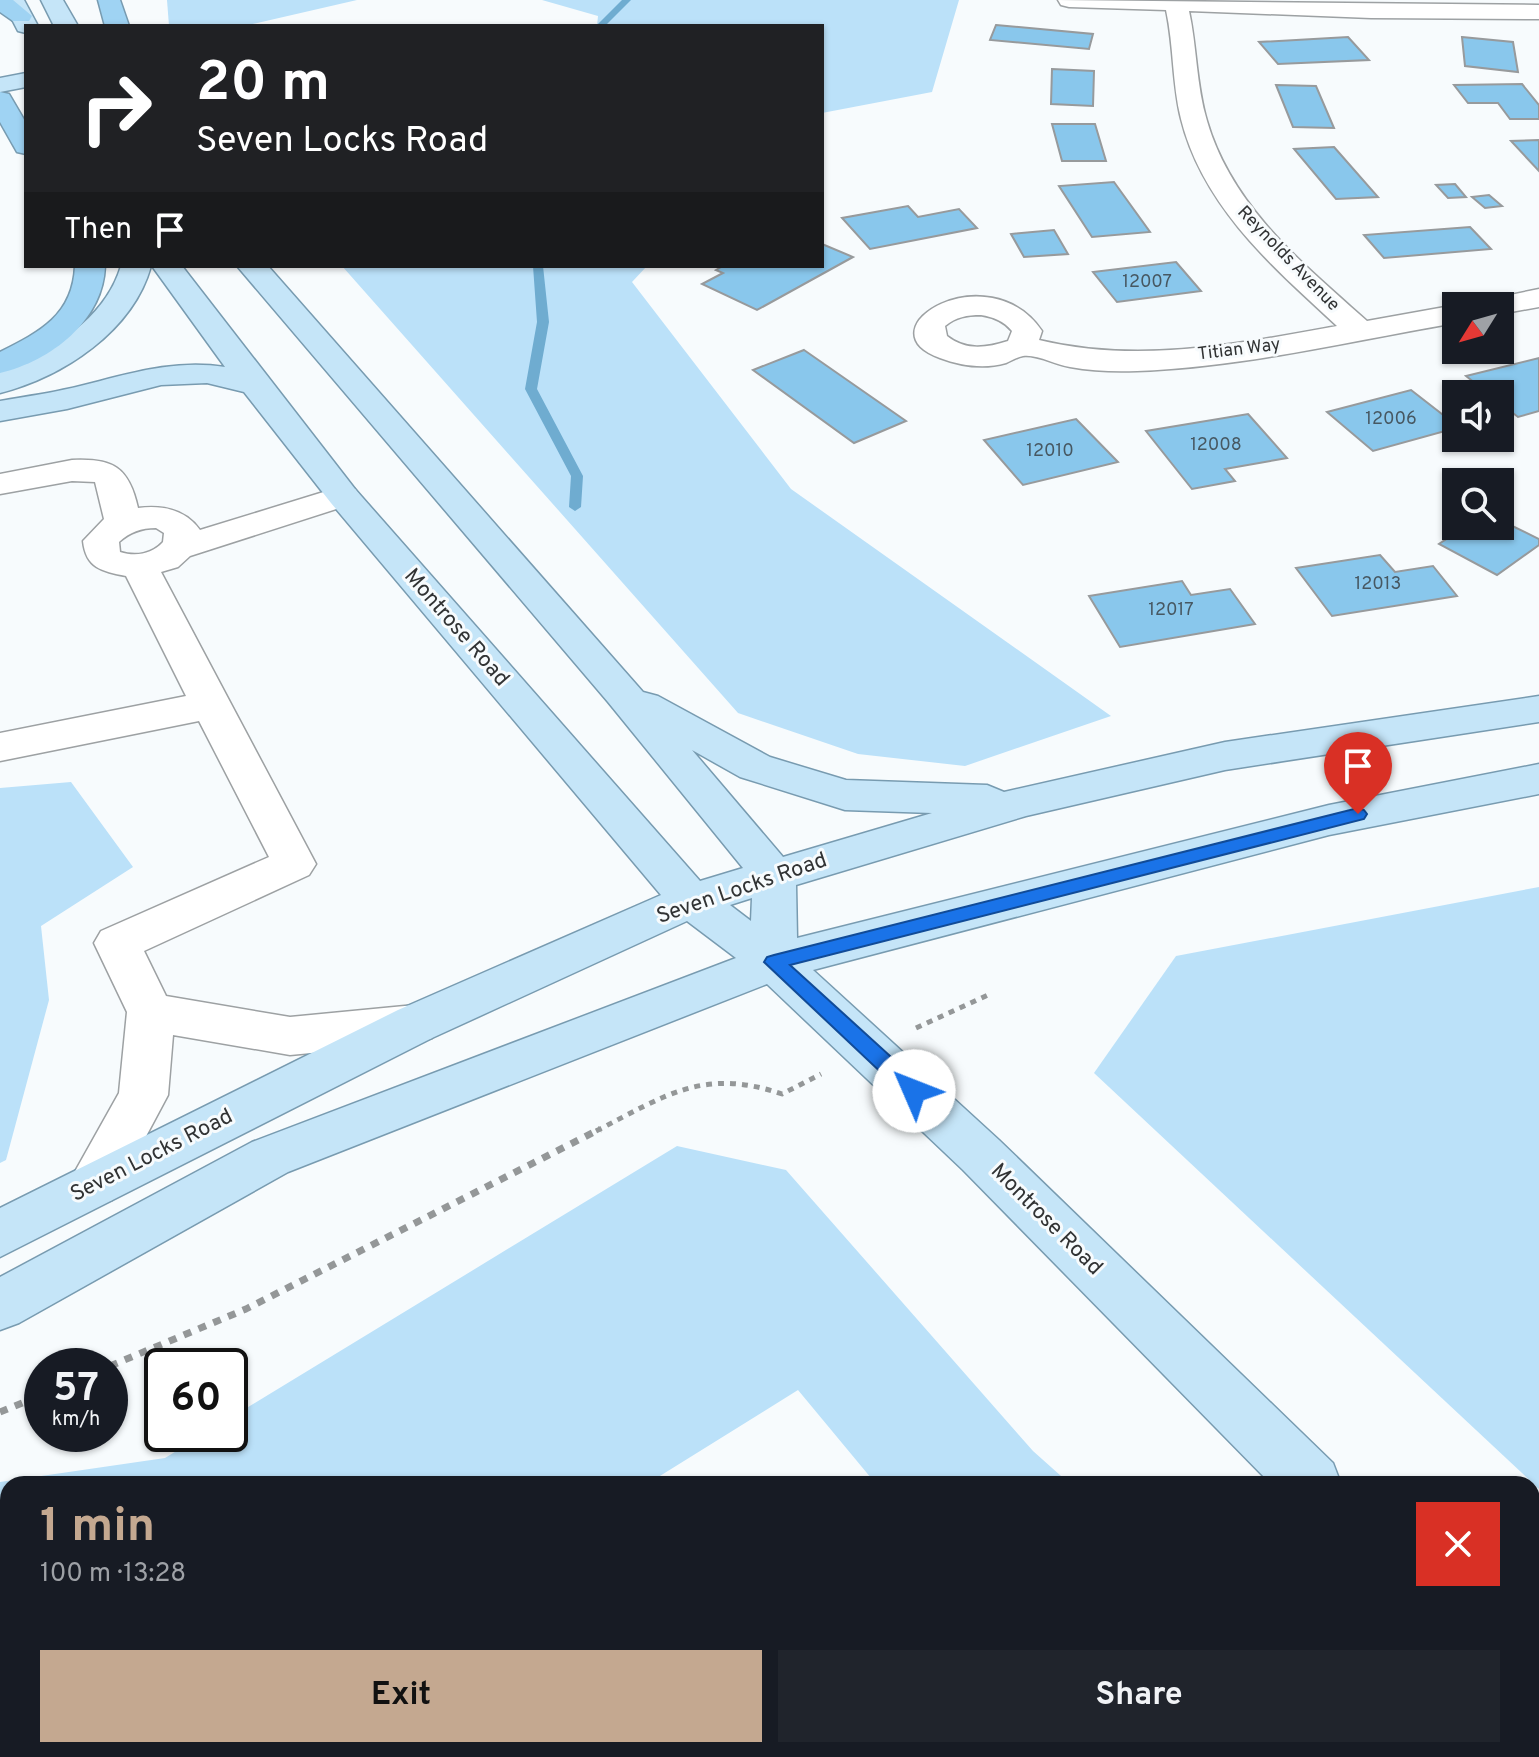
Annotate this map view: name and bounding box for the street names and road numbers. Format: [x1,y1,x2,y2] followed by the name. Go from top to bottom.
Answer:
[1232,201,1344,317] street label: Reynolds Avenue
[1196,334,1282,366] street label: Titian Way
[397,563,515,693] street label: Montrose Road
[653,847,831,931] street label: Seven Locks Road
[66,1103,238,1209] street label: Seven Locks Road
[984,1158,1108,1282] street label: Montrose Road

